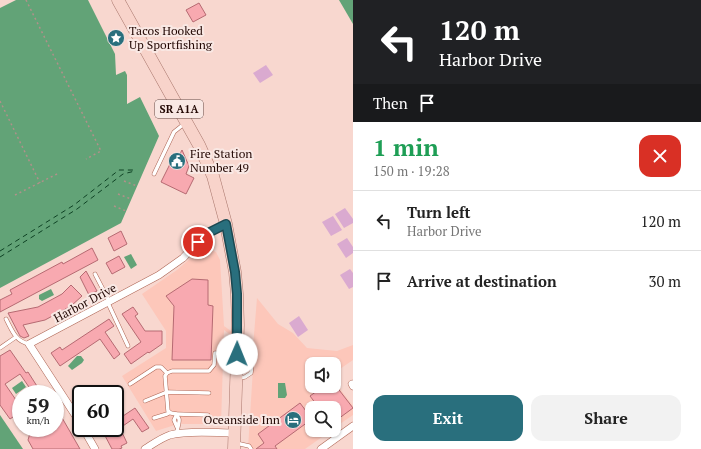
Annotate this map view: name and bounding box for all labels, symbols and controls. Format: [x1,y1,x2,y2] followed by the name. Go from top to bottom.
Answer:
[439,11,520,48] text: 120 m
[373,16,425,68] icon: left
[129,23,213,52] place label: Tacos Hooked Up Sportfishing
[106,28,126,48] place icon: Tacos Hooked Up Sportfishing
[439,47,542,71] text: Harbor Drive
[416,92,438,114] icon: arrive
[373,93,408,113] text: Then
[155,100,203,118] road number: SR A1A
[373,131,439,163] text: 1 min
[639,135,681,177] button: close
[190,146,252,175] place label: Fire Station Number 49
[167,151,187,171] public building icon: Fire Station Number 49
[373,162,450,180] text: 150 m · 19:28
[407,202,471,222] text: Turn left
[373,210,395,232] icon: left
[640,211,681,231] text: 120 m
[407,222,481,240] text: Harbor Drive
[181,225,215,259] pin
[187,231,209,253] icon: arrive
[373,270,395,292] icon: arrive
[407,271,557,291] text: Arrive at destination
[648,271,681,291] text: 30 m
[51,280,119,325] street label: Harbor Drive
[216,333,258,375] position arrow
[305,357,341,437] map controls
[305,357,341,393] button: sound
[72,385,124,437] speed limit sign: 60
[27,392,49,419] text: 59
[373,395,523,441] button: Exit
[531,395,681,441] button: Share
[305,401,341,437] button: search
[283,410,303,430] hotel icon: Oceanside Inn
[204,412,280,427] place label: Oceanside Inn
[26,414,50,427] text: km/h

